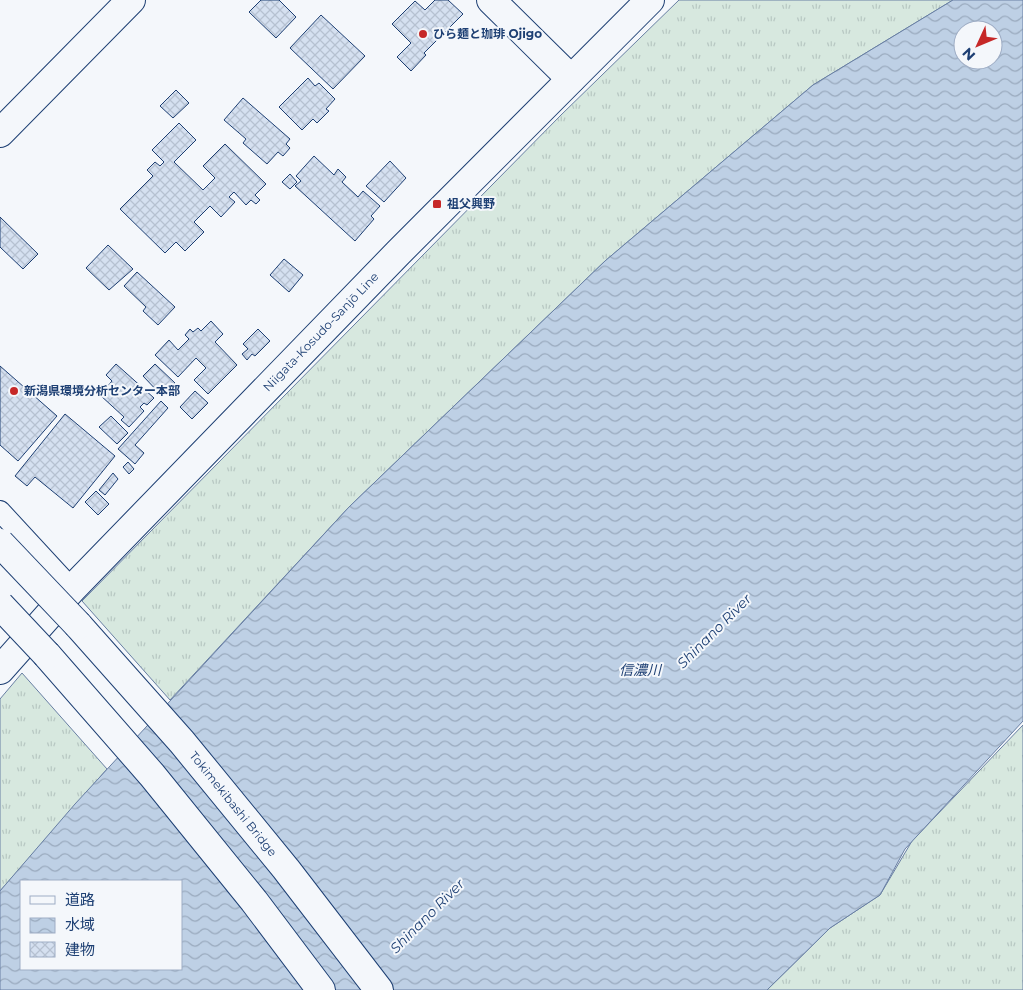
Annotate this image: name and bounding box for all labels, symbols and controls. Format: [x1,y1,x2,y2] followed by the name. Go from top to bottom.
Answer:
[953,20,1003,70] north arrow
[433,26,542,41] place label: ひら麺と珈琲 Ojigo
[417,28,429,40] marker: ひら麺と珈琲 Ojigo
[958,44,979,64] text: N
[447,196,495,211] place label: 祖父興野
[431,198,443,210] marker: 祖父興野
[260,269,382,394] street label: Niigata-Kosudo-Sanjō Line
[24,383,180,398] place label: 新潟県環境分析センター本部
[8,385,20,397] marker: 新潟県環境分析センター本部
[673,590,755,672] water label: Shinano River
[619,661,663,679] water label: 信濃川
[186,748,280,859] street label: Tokimekibashi Bridge
[386,875,468,957] water label: Shinano River
[20,880,182,970] legend
[65,890,95,909] text: 道路
[65,915,95,934] text: 水域
[65,940,95,959] text: 建物

